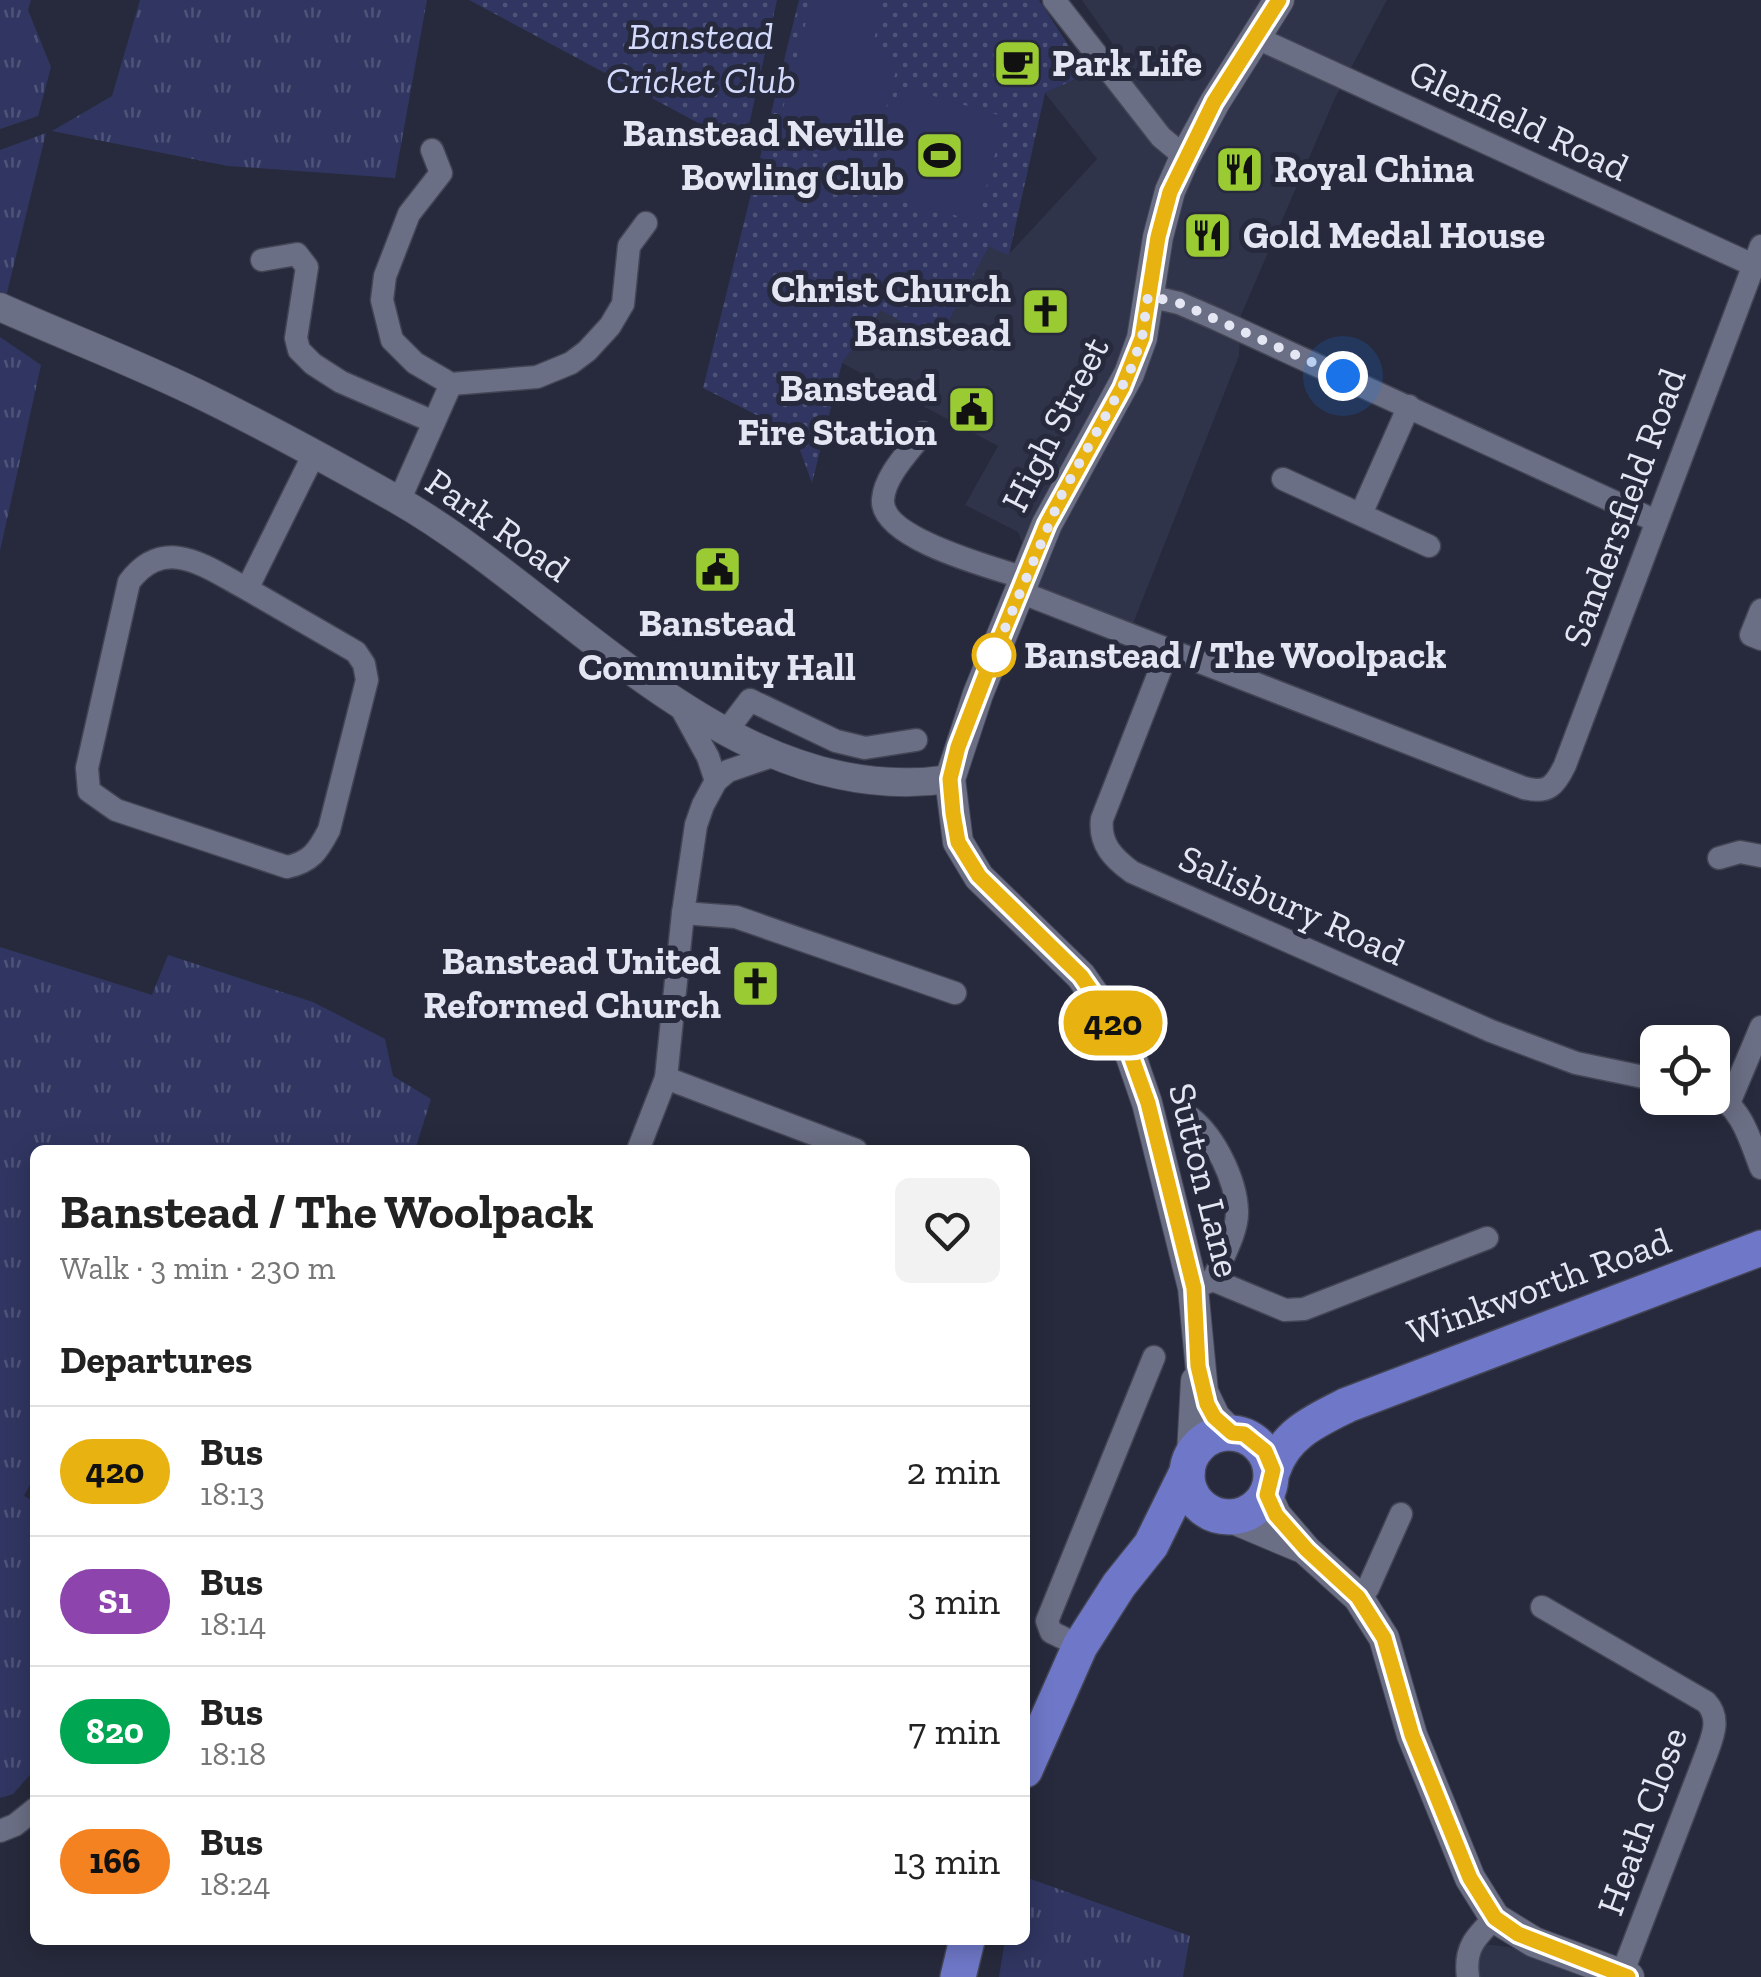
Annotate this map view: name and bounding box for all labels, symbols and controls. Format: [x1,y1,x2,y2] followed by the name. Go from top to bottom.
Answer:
[606,13,796,103] park label: Banstead Cricket Club
[991,37,1043,89] cafe icon: Park Life
[1052,40,1202,86] place label: Park Life
[1402,49,1636,191] street label: Glenfield Road
[623,110,904,200] place label: Banstead Neville Bowling Club
[913,129,965,181] sports icon: Banstead Neville Bowling Club
[1213,143,1265,195] restaurant icon: Royal China
[1274,146,1474,192] place label: Royal China
[1182,209,1234,261] restaurant icon: Gold Medal House
[1243,212,1545,258] place label: Gold Medal House
[771,266,1011,356] place label: Christ Church Banstead
[1020,285,1072,337] church icon: Christ Church Banstead
[991,329,1119,519] street label: High Street
[1318,351,1368,401] your location
[1552,362,1696,652] street label: Sandersfield Road
[737,365,937,455] place label: Banstead Fire Station
[946,384,998,436] public building icon: Banstead Fire Station
[417,459,579,591] street label: Park Road
[691,543,743,595] public building icon: Banstead Community Hall
[578,600,856,690] place label: Banstead Community Hall
[1024,632,1446,678] place label: Banstead / The Woolpack
[973,634,1015,676] marker: Banstead / The Woolpack
[1172,835,1412,975] street label: Salisbury Road
[423,938,721,1028] place label: Banstead United Reformed Church
[730,957,782,1009] church icon: Banstead United Reformed Church
[1056,990,1170,1056] line badge: 420
[1084,1002,1142,1044] text: 420
[1640,1025,1730,1115] map controls
[1640,1025,1730,1115] button: locate
[1159,1078,1251,1282] street label: Sutton Lane
[895,1178,1000,1283] button: heart
[60,1183,594,1240] text: Banstead / The Woolpack
[1401,1217,1677,1355] street label: Winkworth Road
[60,1249,335,1287] text: Walk · 3 min · 230 m
[60,1337,252,1383] text: Departures
[200,1429,263,1475] text: Bus
[907,1448,1000,1494] text: 2 min
[86,1450,144,1492] text: 420
[200,1475,265,1513] text: 18:13
[200,1559,263,1605] text: Bus
[908,1578,1000,1624] text: 3 min
[98,1580,132,1622] text: S1
[200,1605,266,1643] text: 18:14
[200,1689,263,1735] text: Bus
[908,1708,1000,1754] text: 7 min
[86,1710,144,1752] text: 820
[1587,1721,1697,1921] street label: Heath Close
[200,1735,266,1773] text: 18:18
[200,1819,263,1865] text: Bus
[893,1838,1000,1884] text: 13 min
[89,1840,141,1882] text: 166
[200,1865,270,1903] text: 18:24

